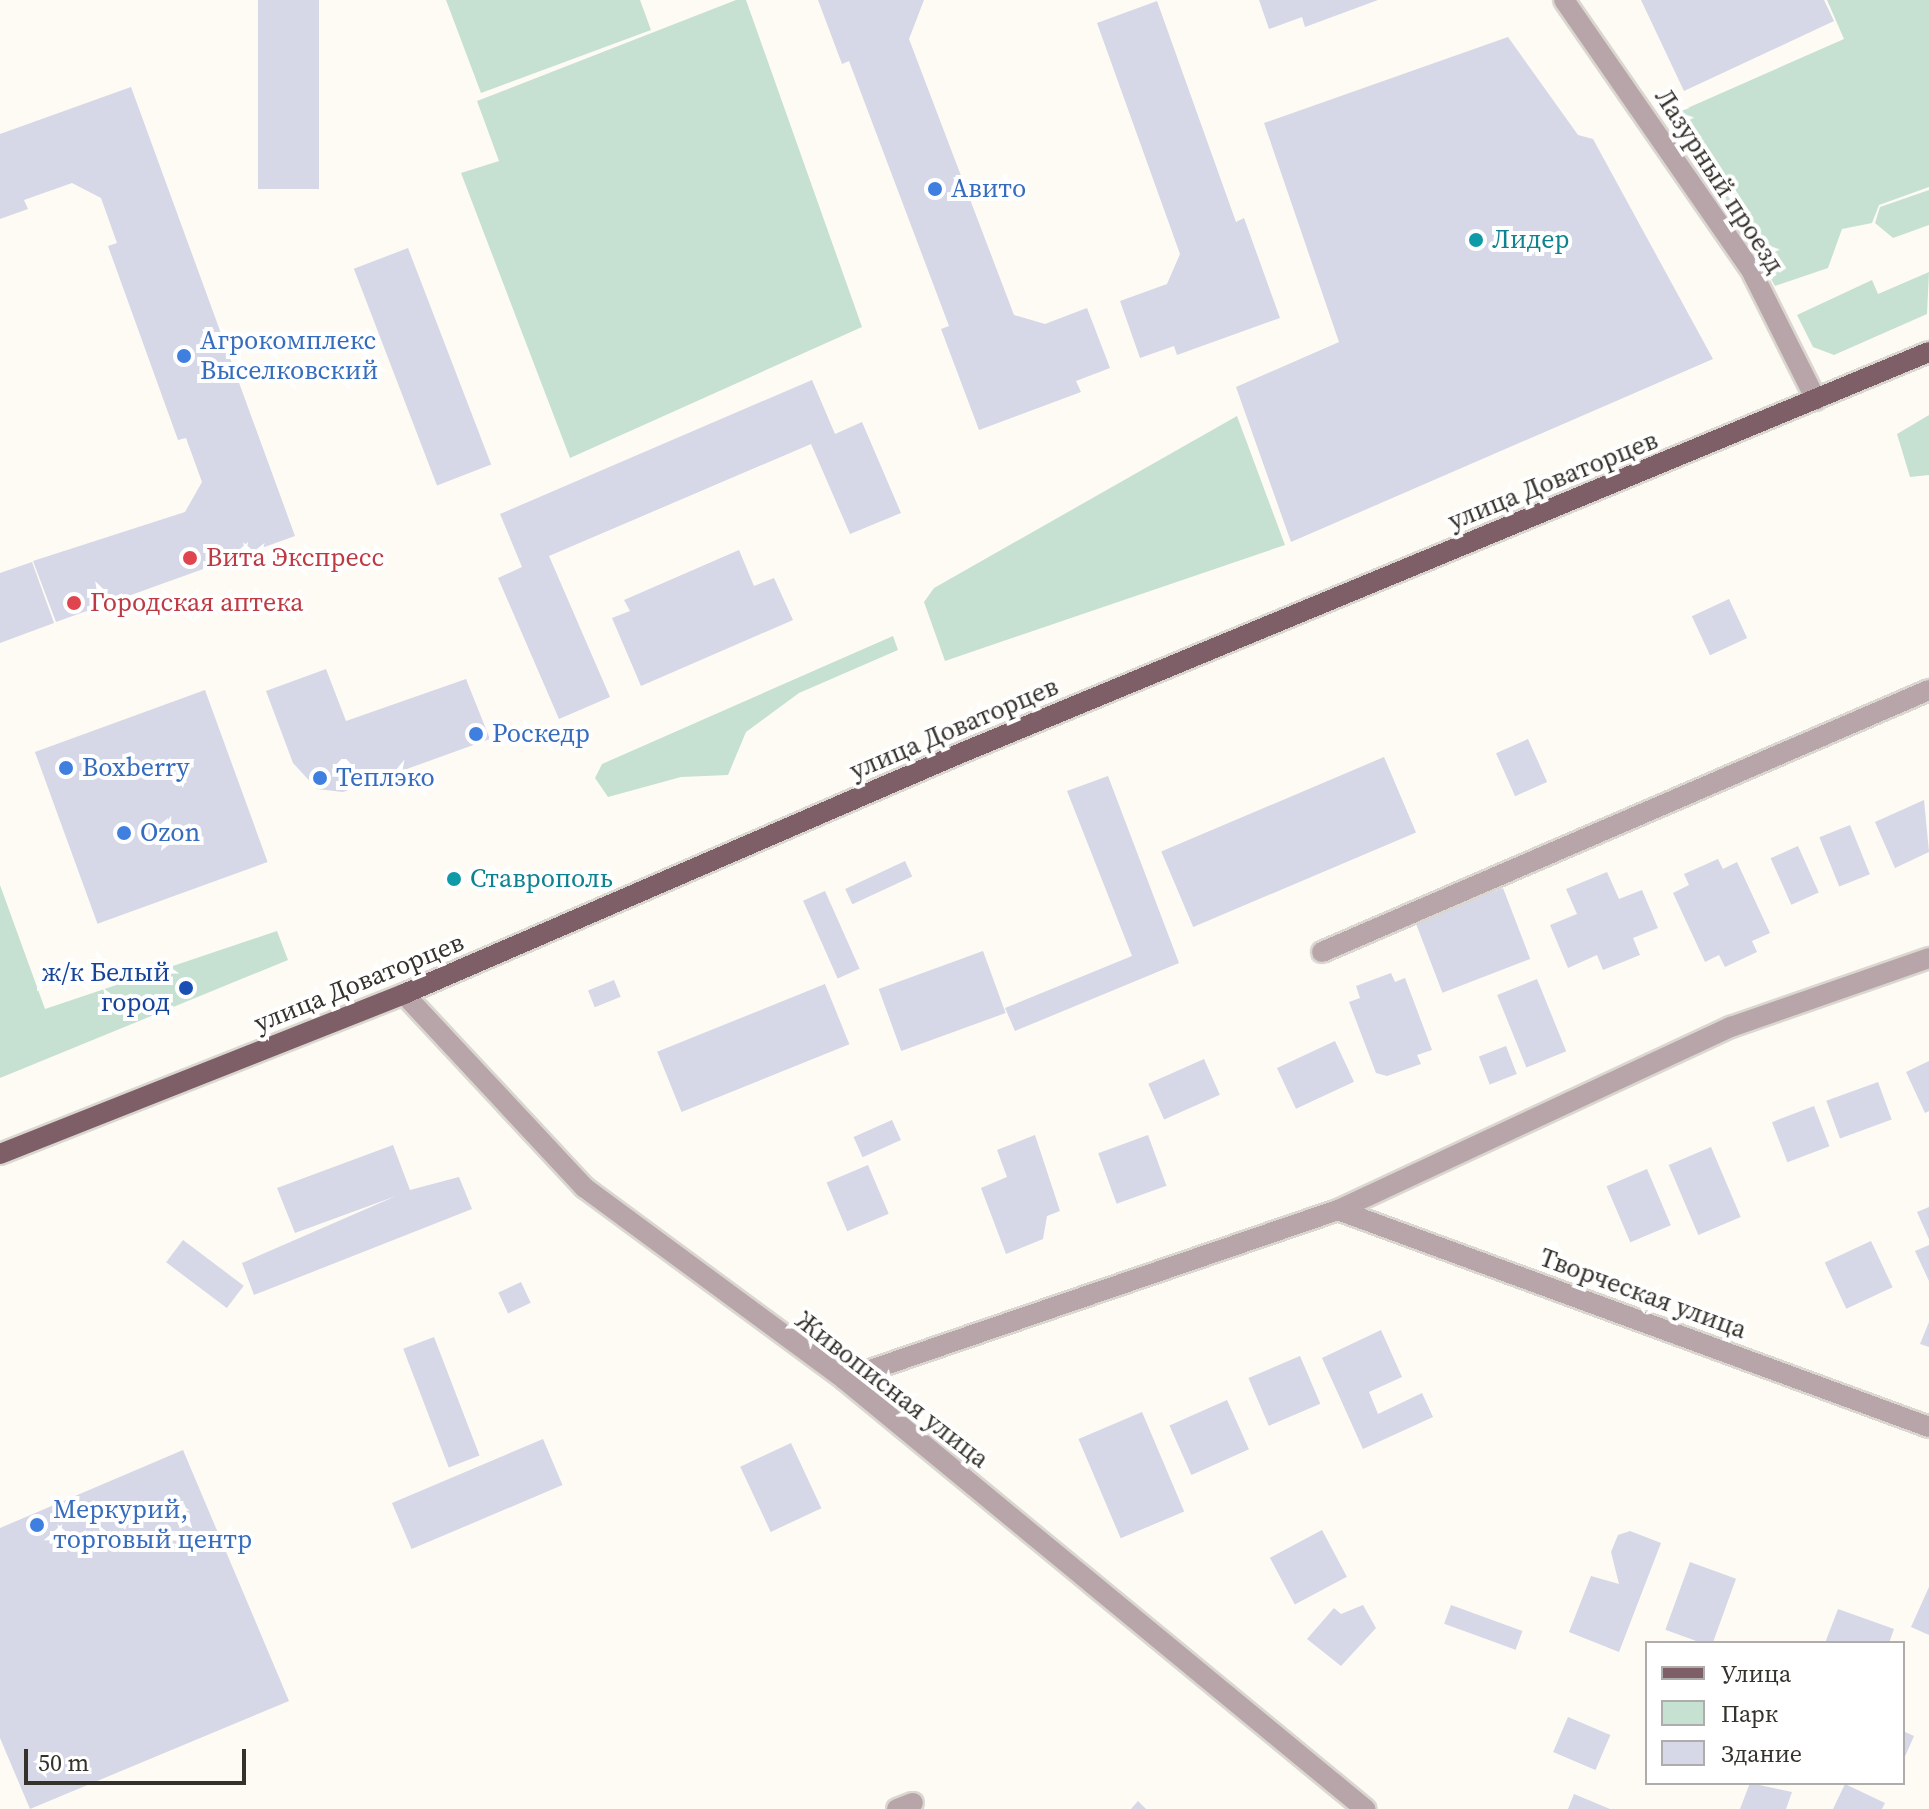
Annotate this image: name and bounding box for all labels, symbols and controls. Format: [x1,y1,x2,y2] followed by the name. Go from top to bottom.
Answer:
[1648,83,1790,279] street label: Лазурный проезд
[951,173,1026,205] place label: Авито
[926,180,944,198] marker: Авито
[1492,224,1569,256] place label: Лидер
[1467,231,1485,249] marker: Лидер
[200,325,378,386] place label: Агрокомплекс Выселковский
[175,347,193,365] marker: Агрокомплекс Выселковский
[1444,425,1662,537] street label: улица Доваторцев
[206,542,384,574] place label: Вита Экспресс
[181,549,199,567] marker: Вита Экспресс
[90,587,304,619] place label: Городская аптека
[65,594,83,612] marker: Городская аптека
[845,671,1063,787] street label: улица Доваторцев
[492,718,590,750] place label: Роскедр
[467,725,485,743] marker: Роскедр
[82,752,190,784] place label: Boxberry
[57,759,75,777] marker: Boxberry
[336,762,435,794] place label: Теплэко
[311,769,329,787] marker: Теплэко
[140,817,200,849] place label: Ozon
[115,824,133,842] marker: Ozon
[470,863,613,895] place label: Ставрополь
[445,870,463,888] marker: Ставрополь
[250,927,468,1039] street label: улица Доваторцев
[42,957,170,1018] place label: ж/к Белый город
[177,979,195,997] marker: ж/к Белый город
[1535,1242,1751,1346] street label: Творческая улица
[789,1305,995,1475] street label: Живописная улица
[53,1494,252,1556] place label: Меркурий, торговый центр
[28,1516,46,1534] marker: Меркурий, торговый центр
[1645,1641,1905,1785] legend
[1721,1657,1791,1690] text: Улица
[1721,1697,1778,1730] text: Парк
[28,1733,250,1783] scale bar
[1721,1737,1802,1770] text: Здание
[38,1746,89,1779] text: 50 m

